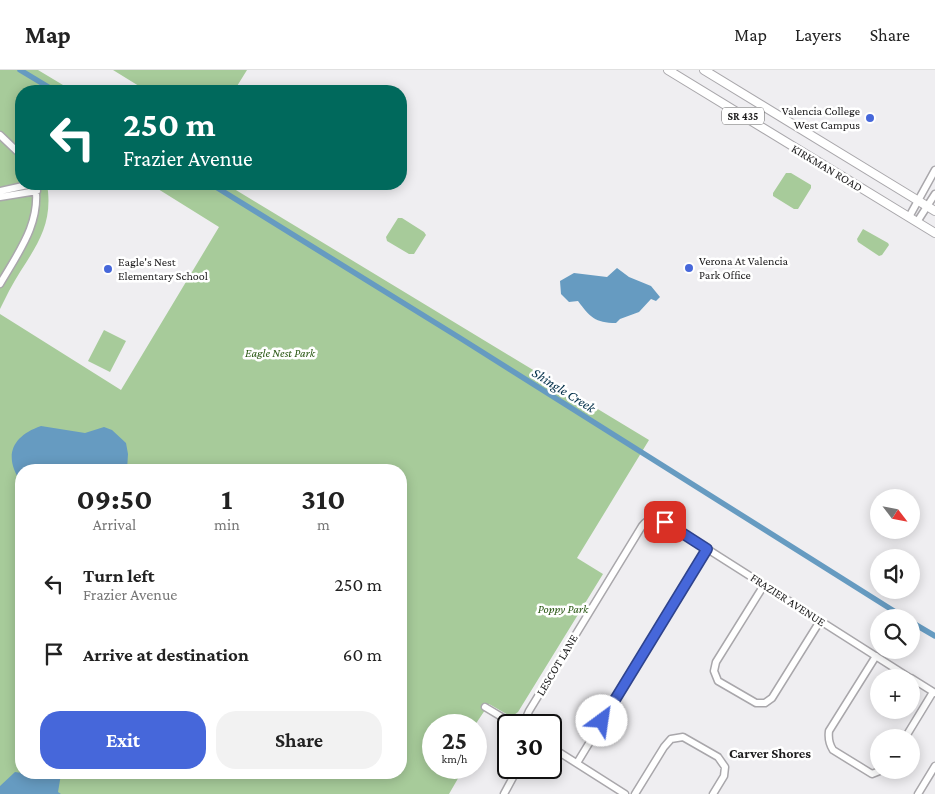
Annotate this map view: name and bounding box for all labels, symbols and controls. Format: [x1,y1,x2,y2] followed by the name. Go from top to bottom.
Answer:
[25,21,71,48] text: Map
[734,25,767,45] text: Map
[795,25,842,45] text: Layers
[870,25,910,45] text: Share
[782,104,860,132] place label: Valencia College West Campus
[40,105,105,170] icon: left
[123,105,216,144] text: 250 m
[722,107,764,124] road number: SR 435
[864,112,876,124] marker: Valencia College West Campus
[789,141,865,195] street label: KIRKMAN ROAD
[123,146,253,171] text: Frazier Avenue
[699,254,789,282] place label: Verona At Valencia Park Office
[118,255,208,283] place label: Eagle's Nest Elementary School
[683,262,695,274] marker: Verona At Valencia Park Office
[102,263,114,275] marker: Eagle's Nest Elementary School
[245,346,316,360] park label: Eagle Nest Park
[530,364,599,416] water label: Shingle Creek
[77,482,152,515] text: 09:50
[221,482,233,515] text: 1
[301,482,345,515] text: 310
[870,489,920,539] north arrow
[870,489,920,779] map controls
[644,501,686,543] pin
[651,508,679,536] icon: arrive
[93,516,136,533] text: Arrival
[214,516,240,533] text: min
[317,516,330,533] text: m
[870,549,920,599] button: sound
[83,565,155,586] text: Turn left
[40,570,68,598] icon: left
[748,571,828,630] street label: FRAZIER AVENUE
[334,574,382,595] text: 250 m
[83,586,177,603] text: Frazier Avenue
[538,602,589,616] park label: Poppy Park
[870,609,920,659] button: search
[533,631,581,698] street label: LESCOT LANE
[40,640,68,668] icon: arrive
[83,644,249,665] text: Arrive at destination
[343,644,382,665] text: 60 m
[870,669,920,719] button: +
[575,694,627,746] position arrow
[40,711,206,769] button: Exit
[216,711,382,769] button: Share
[497,714,562,779] speed limit sign: 30
[442,727,467,754] text: 25
[870,729,920,779] button: −
[729,745,811,761] district label: Carver Shores
[442,752,467,766] text: km/h

